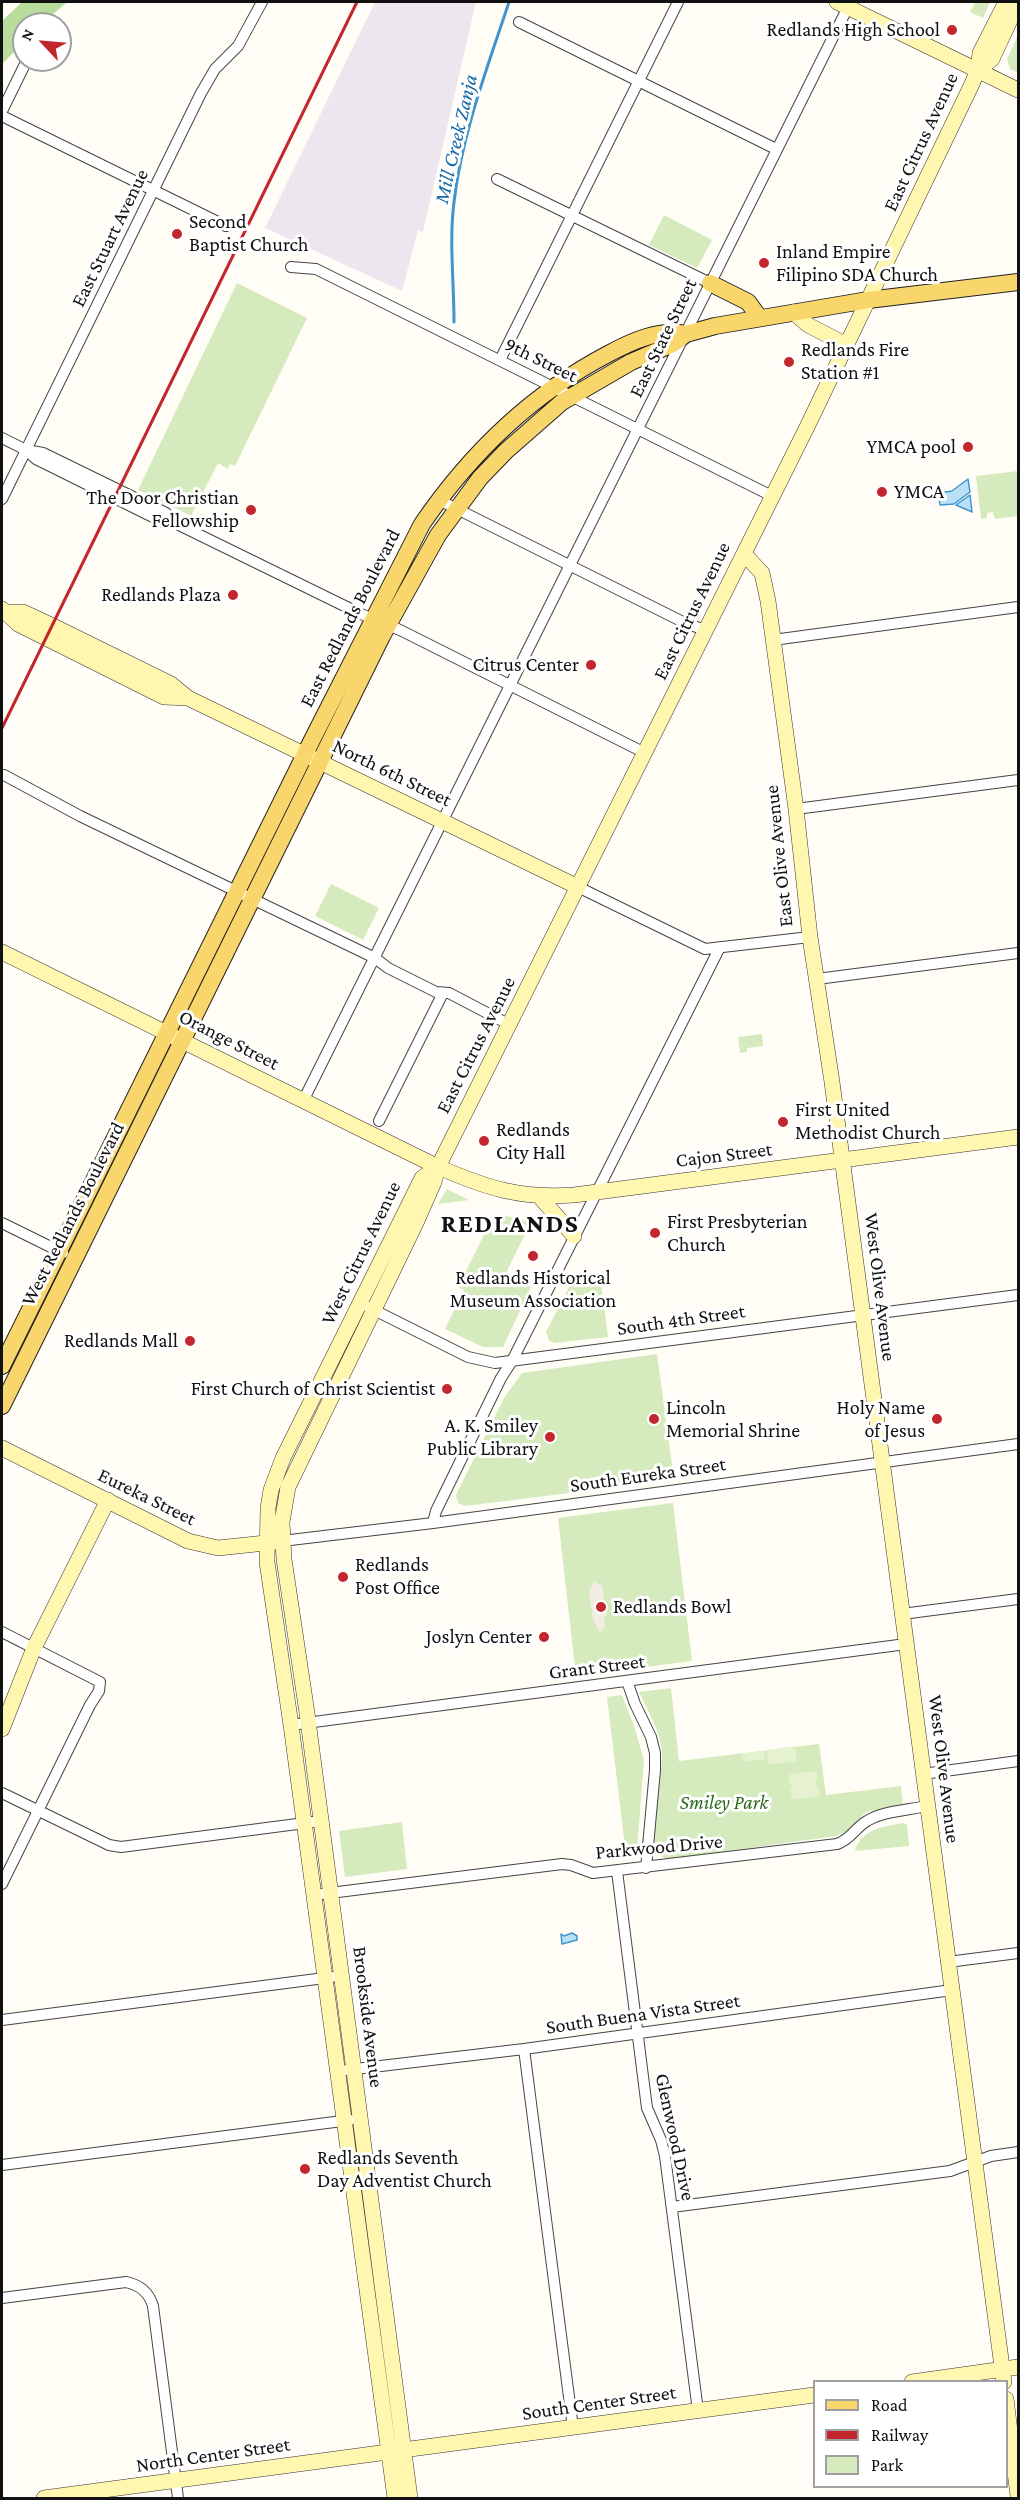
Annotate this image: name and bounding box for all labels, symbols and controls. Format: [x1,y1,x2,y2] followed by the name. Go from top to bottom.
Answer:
[12,12,72,72] north arrow
[767,18,940,42] place label: Redlands High School
[945,23,959,37] marker: Redlands High School
[17,26,37,43] text: N
[878,69,964,215] street label: East Citrus Avenue
[429,72,483,206] water label: Mill Creek Zanja
[66,165,154,311] street label: East Stuart Avenue
[189,210,309,257] place label: Second Baptist Church
[170,227,184,241] marker: Second Baptist Church
[776,240,938,287] place label: Inland Empire Filipino SDA Church
[757,256,771,270] marker: Inland Empire Filipino SDA Church
[624,275,702,401] street label: East State Street
[501,332,581,388] street label: 9th Street
[801,338,909,385] place label: Redlands Fire Station #1
[782,355,796,369] marker: Redlands Fire Station #1
[867,435,956,459] place label: YMCA pool
[961,440,975,454] marker: YMCA pool
[894,480,944,504] place label: YMCA
[875,485,889,499] marker: YMCA
[86,486,239,533] place label: The Door Christian Fellowship
[244,503,258,517] marker: The Door Christian Fellowship
[295,525,405,711] street label: East Redlands Boulevard
[648,538,736,684] street label: East Citrus Avenue
[101,583,221,607] place label: Redlands Plaza
[226,588,240,602] marker: Redlands Plaza
[472,653,579,677] place label: Citrus Center
[584,658,598,672] marker: Citrus Center
[329,734,455,812] street label: North 6th Street
[760,784,798,928] street label: East Olive Avenue
[431,973,521,1117] street label: East Citrus Avenue
[175,1005,283,1075] street label: Orange Street
[795,1098,940,1145] place label: First United Methodist Church
[776,1115,790,1129] marker: First United Methodist Church
[16,1118,130,1310] street label: West Redlands Boulevard
[496,1118,570,1165] place label: Redlands City Hall
[477,1134,491,1148] marker: Redlands City Hall
[674,1137,774,1173] street label: Cajon Street
[316,1177,406,1329] street label: West Citrus Avenue
[441,1208,579,1240] district label: REDLANDS
[667,1210,808,1257] place label: First Presbyterian Church
[859,1212,901,1362] street label: West Olive Avenue
[648,1226,662,1240] marker: First Presbyterian Church
[526,1249,540,1263] marker: Redlands Historical Museum Association
[450,1266,616,1313] place label: Redlands Historical Museum Association
[615,1299,747,1341] street label: South 4th Street
[64,1329,178,1353] place label: Redlands Mall
[183,1334,197,1348] marker: Redlands Mall
[191,1377,435,1401] place label: First Church of Christ Scientist
[440,1382,454,1396] marker: First Church of Christ Scientist
[666,1396,800,1443] place label: Lincoln Memorial Shrine
[837,1396,925,1443] place label: Holy Name of Jesus
[647,1412,661,1426] marker: Lincoln Memorial Shrine
[930,1412,944,1426] marker: Holy Name of Jesus
[427,1414,538,1461] place label: A. K. Smiley Public Library
[543,1430,557,1444] marker: A. K. Smiley Public Library
[569,1452,727,1498] street label: South Eureka Street
[94,1463,200,1531] street label: Eureka Street
[355,1553,440,1600] place label: Redlands Post Office
[336,1570,350,1584] marker: Redlands Post Office
[613,1595,731,1619] place label: Redlands Bowl
[594,1600,608,1614] marker: Redlands Bowl
[426,1625,532,1649] place label: Joslyn Center
[537,1630,551,1644] marker: Joslyn Center
[548,1649,646,1685] street label: Grant Street
[923,1694,965,1844] street label: West Olive Avenue
[680,1791,768,1815] park label: Smiley Park
[595,1829,723,1865] street label: Parkwood Drive
[347,1945,389,2089] street label: Brookside Avenue
[544,1989,742,2039] street label: South Buena Vista Street
[650,2071,700,2203] street label: Glenwood Drive
[317,2146,492,2193] place label: Redlands Seventh Day Adventist Church
[298,2162,312,2176] marker: Redlands Seventh Day Adventist Church
[520,2380,678,2426] street label: South Center Street
[813,2380,1008,2488] legend
[871,2395,908,2415] text: Road
[871,2425,928,2445] text: Railway
[134,2432,292,2478] street label: North Center Street
[871,2455,903,2475] text: Park

